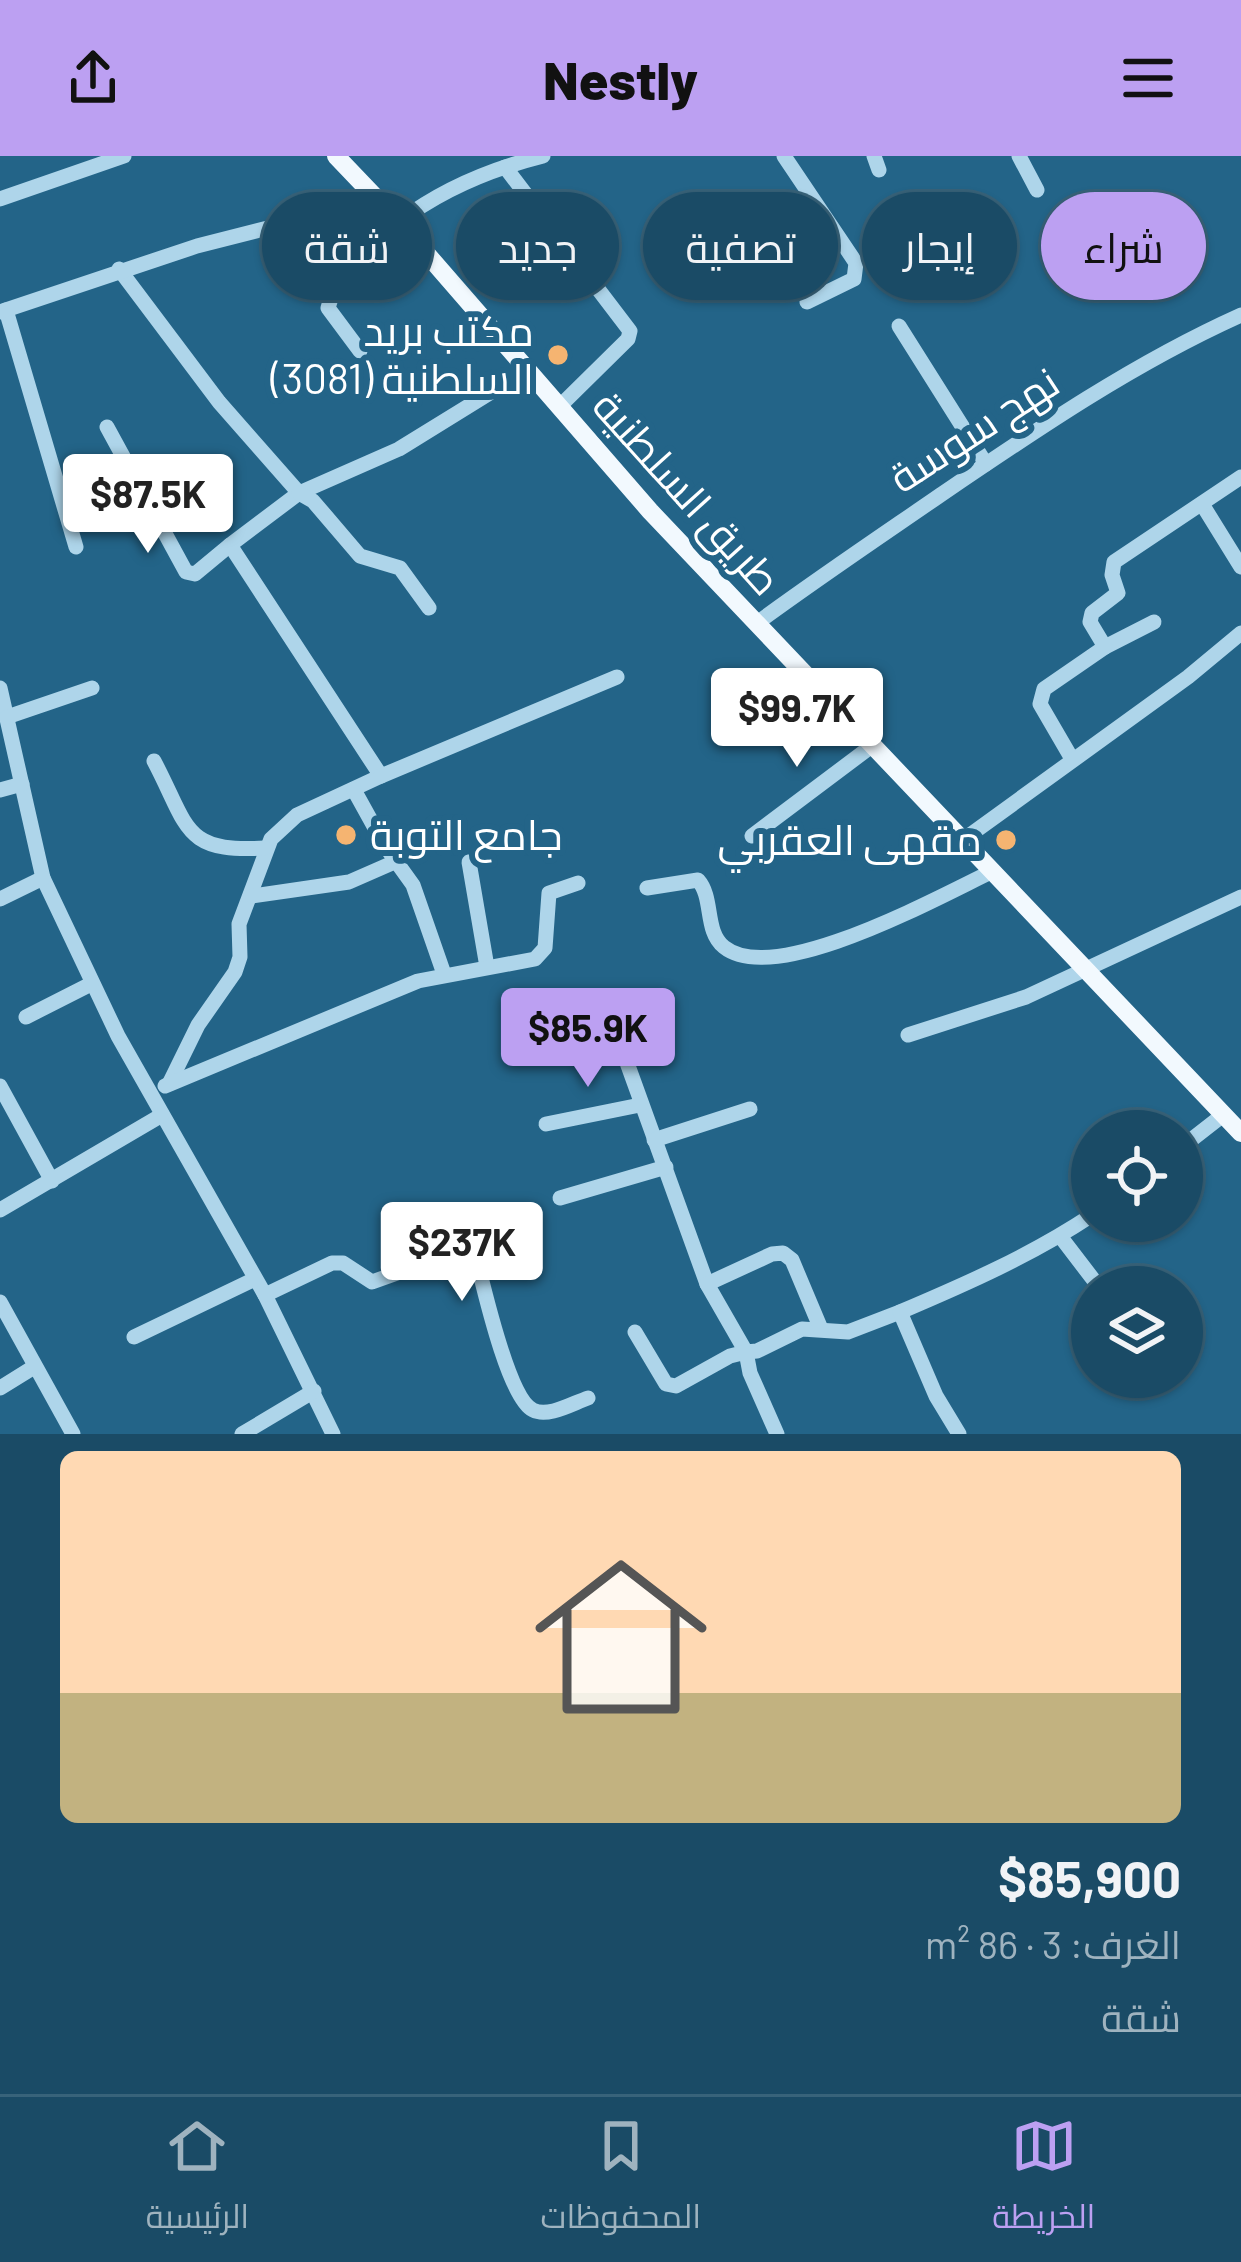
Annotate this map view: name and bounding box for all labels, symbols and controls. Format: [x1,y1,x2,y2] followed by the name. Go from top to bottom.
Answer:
[60,45,126,111] icon: share
[1115,45,1181,111] icon: menu
[543,46,698,111] text: Nestly
[262,192,432,300] chip: شقة
[456,192,619,300] chip: جديد
[643,192,838,300] chip: تصفية
[862,192,1017,300] chip: إيجار
[1041,192,1206,300] chip: شراء
[270,304,534,402] place label: مكتب بريد السلطنية (3081)
[545,342,571,368] marker: مكتب بريد السلطنية (3081)
[879,355,1070,506] street label: نهج سوسة
[582,380,793,606] street label: طريق السلطنية
[50,454,246,556] pin: $87.5K
[90,469,206,516] text: $87.5K
[699,668,895,770] pin: $99.7K
[738,683,856,730] text: $99.7K
[370,808,563,863] place label: جامع التوبة
[718,813,982,873] place label: مقهى العقربي
[333,822,359,848] marker: جامع التوبة
[993,827,1019,853] marker: مقهى العقربي
[490,988,686,1090] pin: $85.9K
[528,1003,648,1050] text: $85.9K
[1071,1110,1203,1398] map controls
[1071,1110,1203,1242] button: locate
[378,1202,546,1304] pin: $237K
[408,1217,516,1264] text: $237K
[1071,1266,1203,1398] button: layers
[513,1529,729,1745] icon: home
[998,1847,1181,1908] text: $85,900
[925,1920,1181,1967] text: الغرف: 3 · 86 m²
[1101,1993,1181,2040] text: شقة
[146,2113,249,2247] tab: الرئيسية
[540,2113,701,2247] tab: المحفوظات
[992,2113,1095,2247] tab: الخريطة

